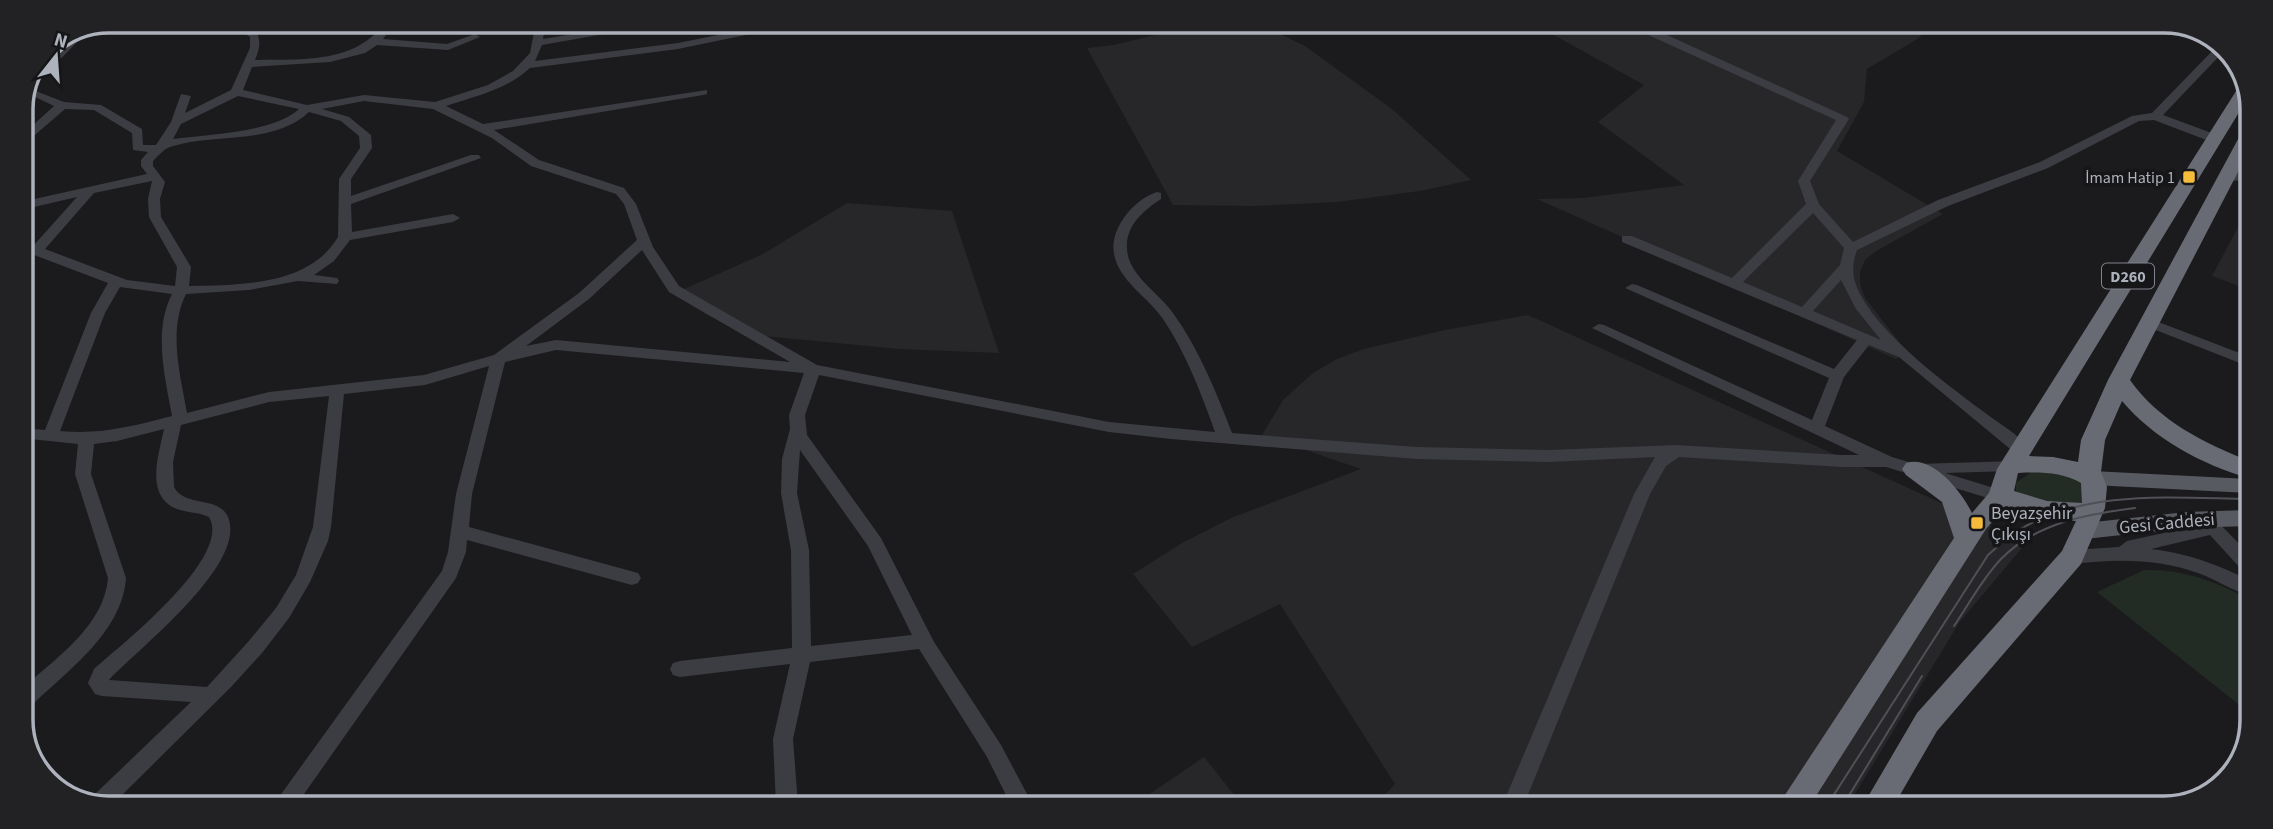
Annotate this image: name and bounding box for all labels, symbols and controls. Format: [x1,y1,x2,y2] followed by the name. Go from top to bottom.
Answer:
[21,21,91,91] north arrow
[51,26,71,56] text: N
[2085,167,2175,189] place label: İmam Hatip 1
[2181,169,2197,185] marker: İmam Hatip 1
[2102,264,2154,288] road number: D260
[1991,501,2073,547] place label: Beyazşehir Çıkışı
[2118,507,2216,540] street label: Gesi Caddesi
[1969,515,1985,531] marker: Beyazşehir Çıkışı

